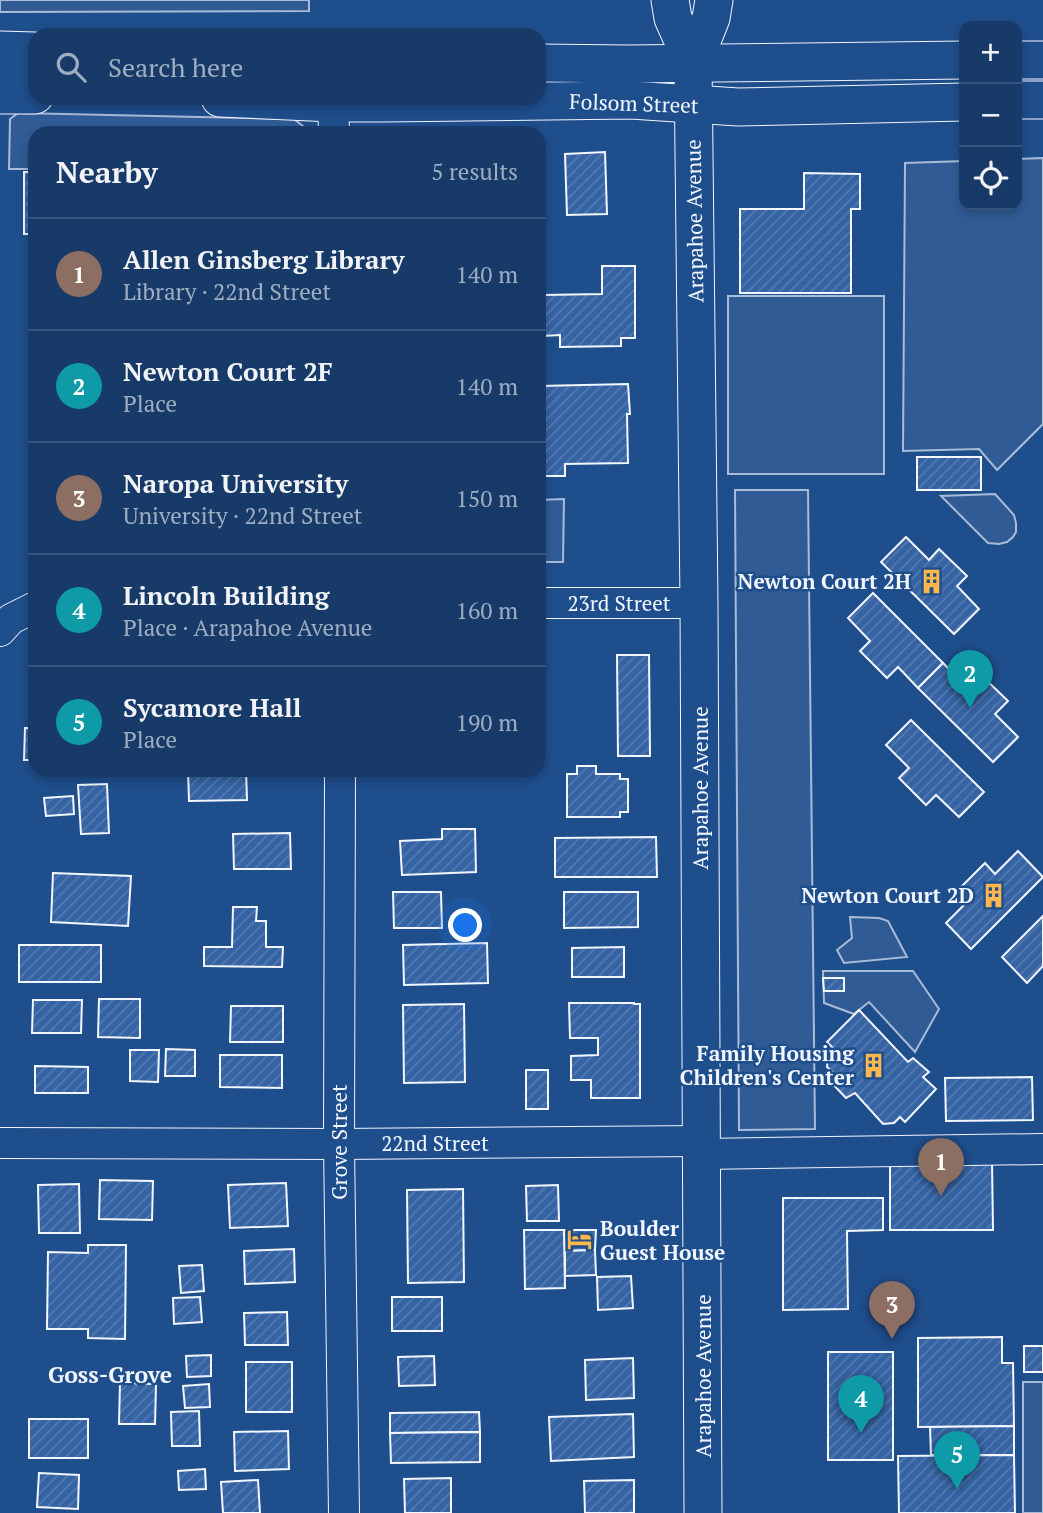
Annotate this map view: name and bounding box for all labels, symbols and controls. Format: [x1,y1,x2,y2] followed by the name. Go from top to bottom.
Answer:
[959,21,1022,210] map controls
[959,21,1022,84] button: +
[28,28,546,105] search box
[52,48,90,86] icon: search
[108,50,243,84] text: Search here
[959,84,1022,147] button: −
[569,87,699,119] street label: Folsom Street
[679,139,709,303] street label: Arapahoe Avenue
[959,147,1022,210] button: locate
[56,152,158,192] text: Nearby
[431,156,518,187] text: 5 results
[123,242,405,276] text: Allen Ginsberg Library
[73,259,86,290] text: 1
[456,259,518,290] text: 140 m
[123,276,331,307] text: Library · 22nd Street
[123,354,333,388] text: Newton Court 2F
[73,371,86,402] text: 2
[456,371,518,402] text: 140 m
[123,388,177,419] text: Place
[123,466,348,500] text: Naropa University
[73,483,86,514] text: 3
[456,483,518,514] text: 150 m
[123,500,362,531] text: University · 22nd Street
[737,567,911,595] place label: Newton Court 2H
[917,567,945,595] building icon: Newton Court 2H
[123,578,330,612] text: Lincoln Building
[567,589,671,617] street label: 23rd Street
[73,595,86,626] text: 4
[456,595,518,626] text: 160 m
[123,612,372,643] text: Place · Arapahoe Avenue
[947,650,993,708] pin: 2
[123,690,301,724] text: Sycamore Hall
[686,706,714,870] street label: Arapahoe Avenue
[73,707,86,738] text: 5
[456,707,518,738] text: 190 m
[123,724,177,755] text: Place
[801,881,974,909] place label: Newton Court 2D
[980,881,1008,909] building icon: Newton Court 2D
[448,908,482,942] your location
[680,1039,855,1091] place label: Family Housing Children's Center
[860,1051,888,1079] building icon: Family Housing Children's Center
[325,1084,353,1200] street label: Grove Street
[381,1129,489,1157] street label: 22nd Street
[918,1138,964,1196] pin: 1
[600,1214,725,1266] place label: Boulder Guest House
[566,1226,594,1254] hotel icon: Boulder Guest House
[869,1281,915,1339] pin: 3
[689,1294,717,1458] street label: Arapahoe Avenue
[48,1359,172,1390] district label: Goss-Grove
[838,1375,884,1433] pin: 4
[934,1431,980,1489] pin: 5

